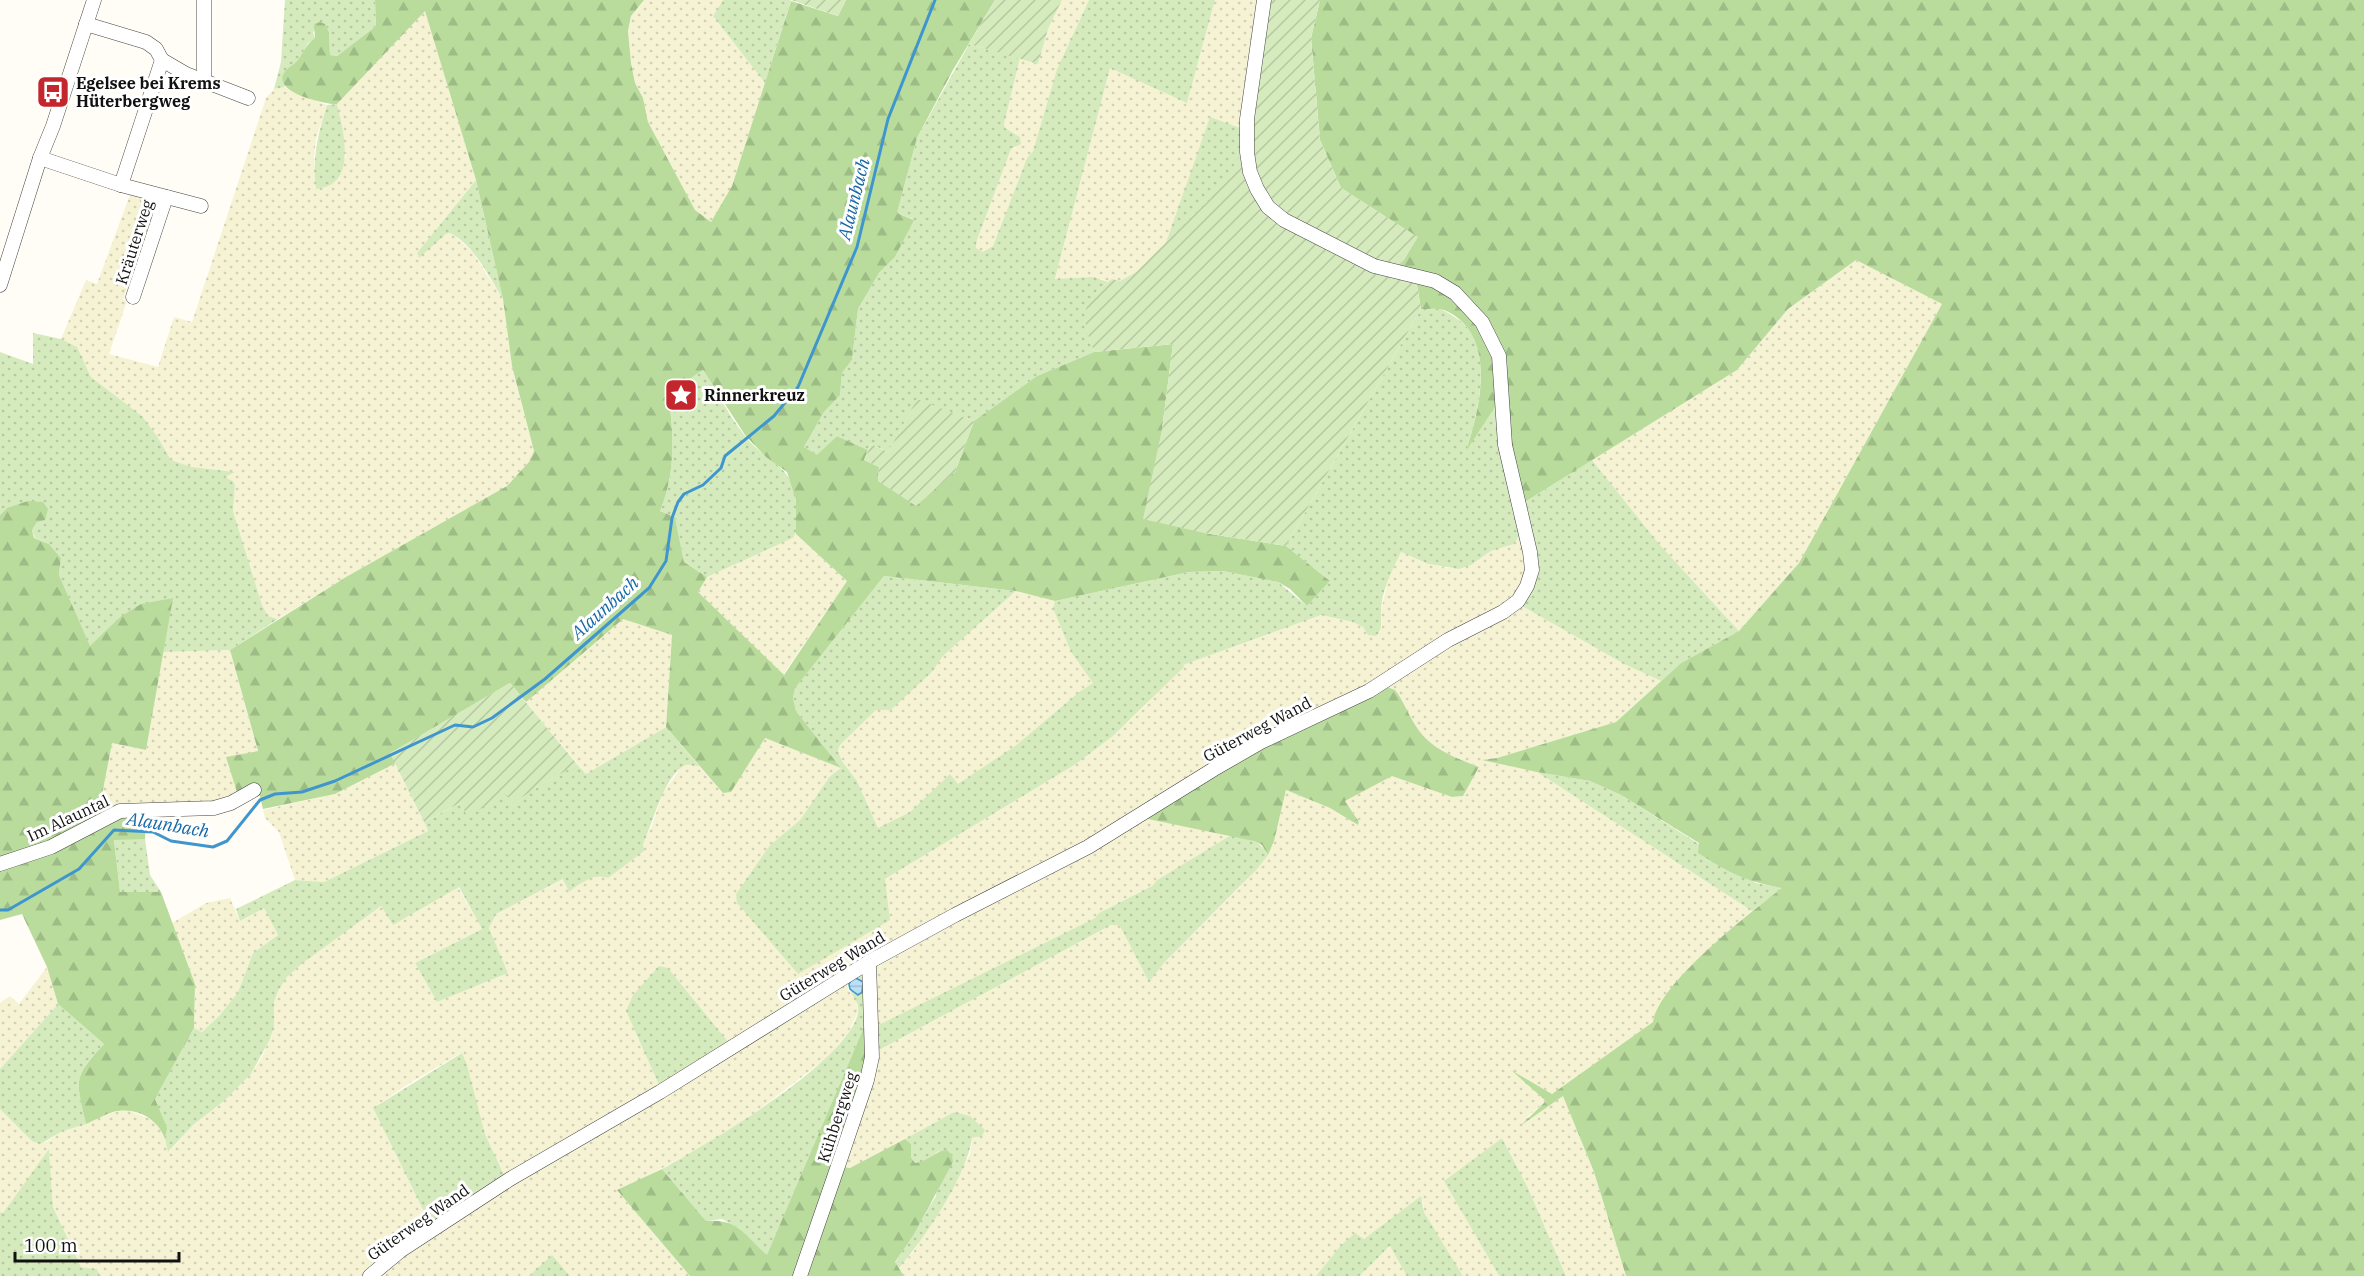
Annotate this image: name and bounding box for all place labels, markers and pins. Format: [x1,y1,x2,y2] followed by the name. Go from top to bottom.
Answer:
[76,73,221,111] place label: Egelsee bei Krems Hüterbergweg
[35,74,71,110] bus stop icon: Egelsee bei Krems Hüterbergweg
[663,377,699,413] place icon: Rinnerkreuz
[704,385,805,405] place label: Rinnerkreuz

